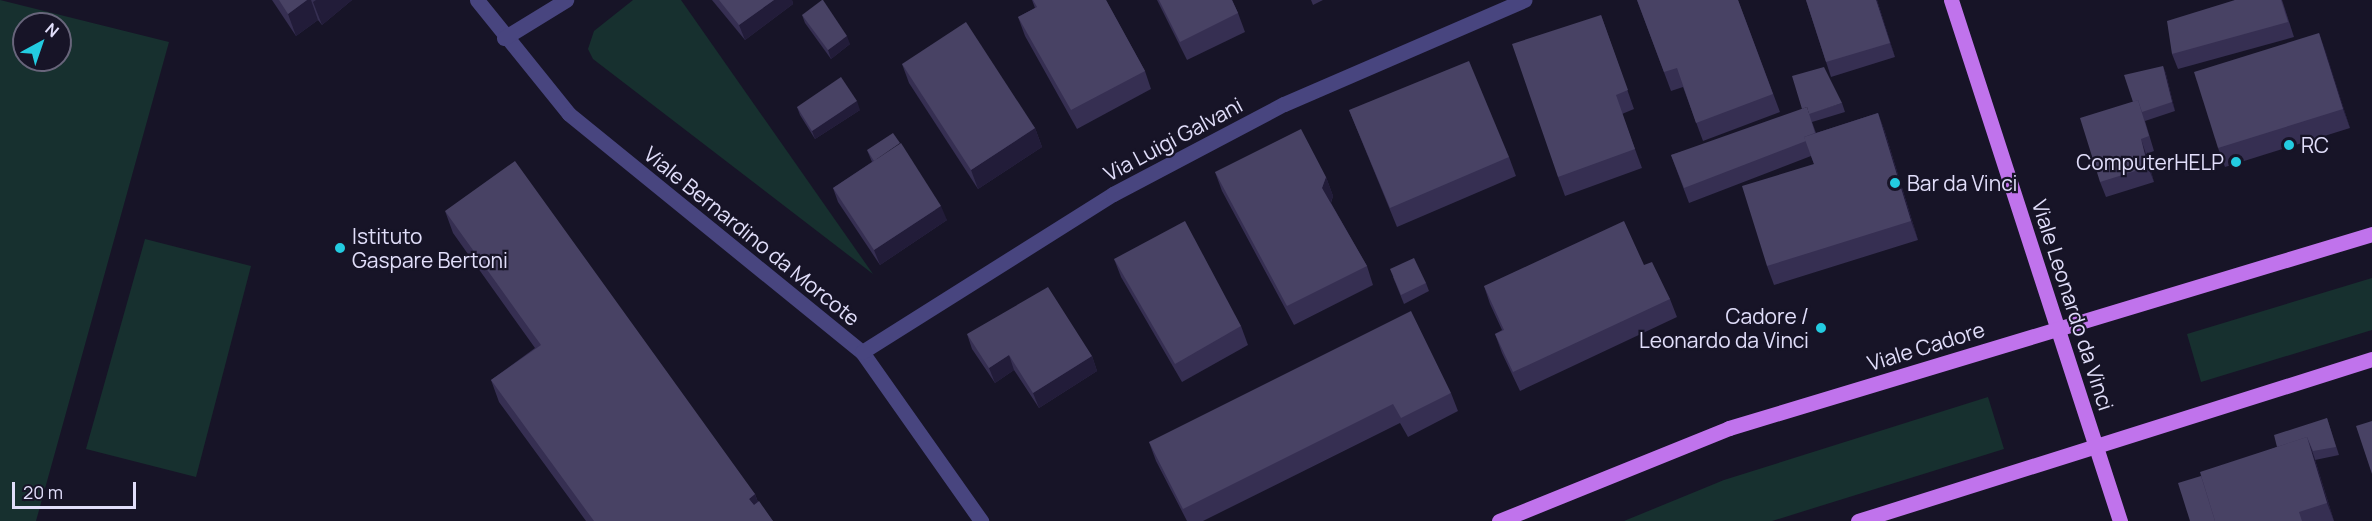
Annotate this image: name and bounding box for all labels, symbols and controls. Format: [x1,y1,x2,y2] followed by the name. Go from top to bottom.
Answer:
[12,12,72,72] north arrow
[41,18,64,42] text: N
[1099,92,1247,186] street label: Via Luigi Galvani
[2301,132,2329,158] place label: RC
[2282,138,2296,152] marker: RC
[639,141,865,331] street label: Viale Bernardino da Morcote
[2076,149,2224,175] place label: ComputerHELP
[2229,155,2243,169] marker: ComputerHELP
[1907,170,2017,196] place label: Bar da Vinci
[1888,176,1902,190] marker: Bar da Vinci
[2027,196,2119,414] street label: Viale Leonardo da Vinci
[352,223,508,273] place label: Istituto Gaspare Bertoni
[333,241,347,255] marker: Istituto Gaspare Bertoni
[1639,303,1809,353] place label: Cadore / Leonardo da Vinci
[1864,316,1988,376] street label: Viale Cadore
[1814,321,1828,335] marker: Cadore / Leonardo da Vinci
[15,470,140,508] scale bar
[23,480,63,504] text: 20 m

